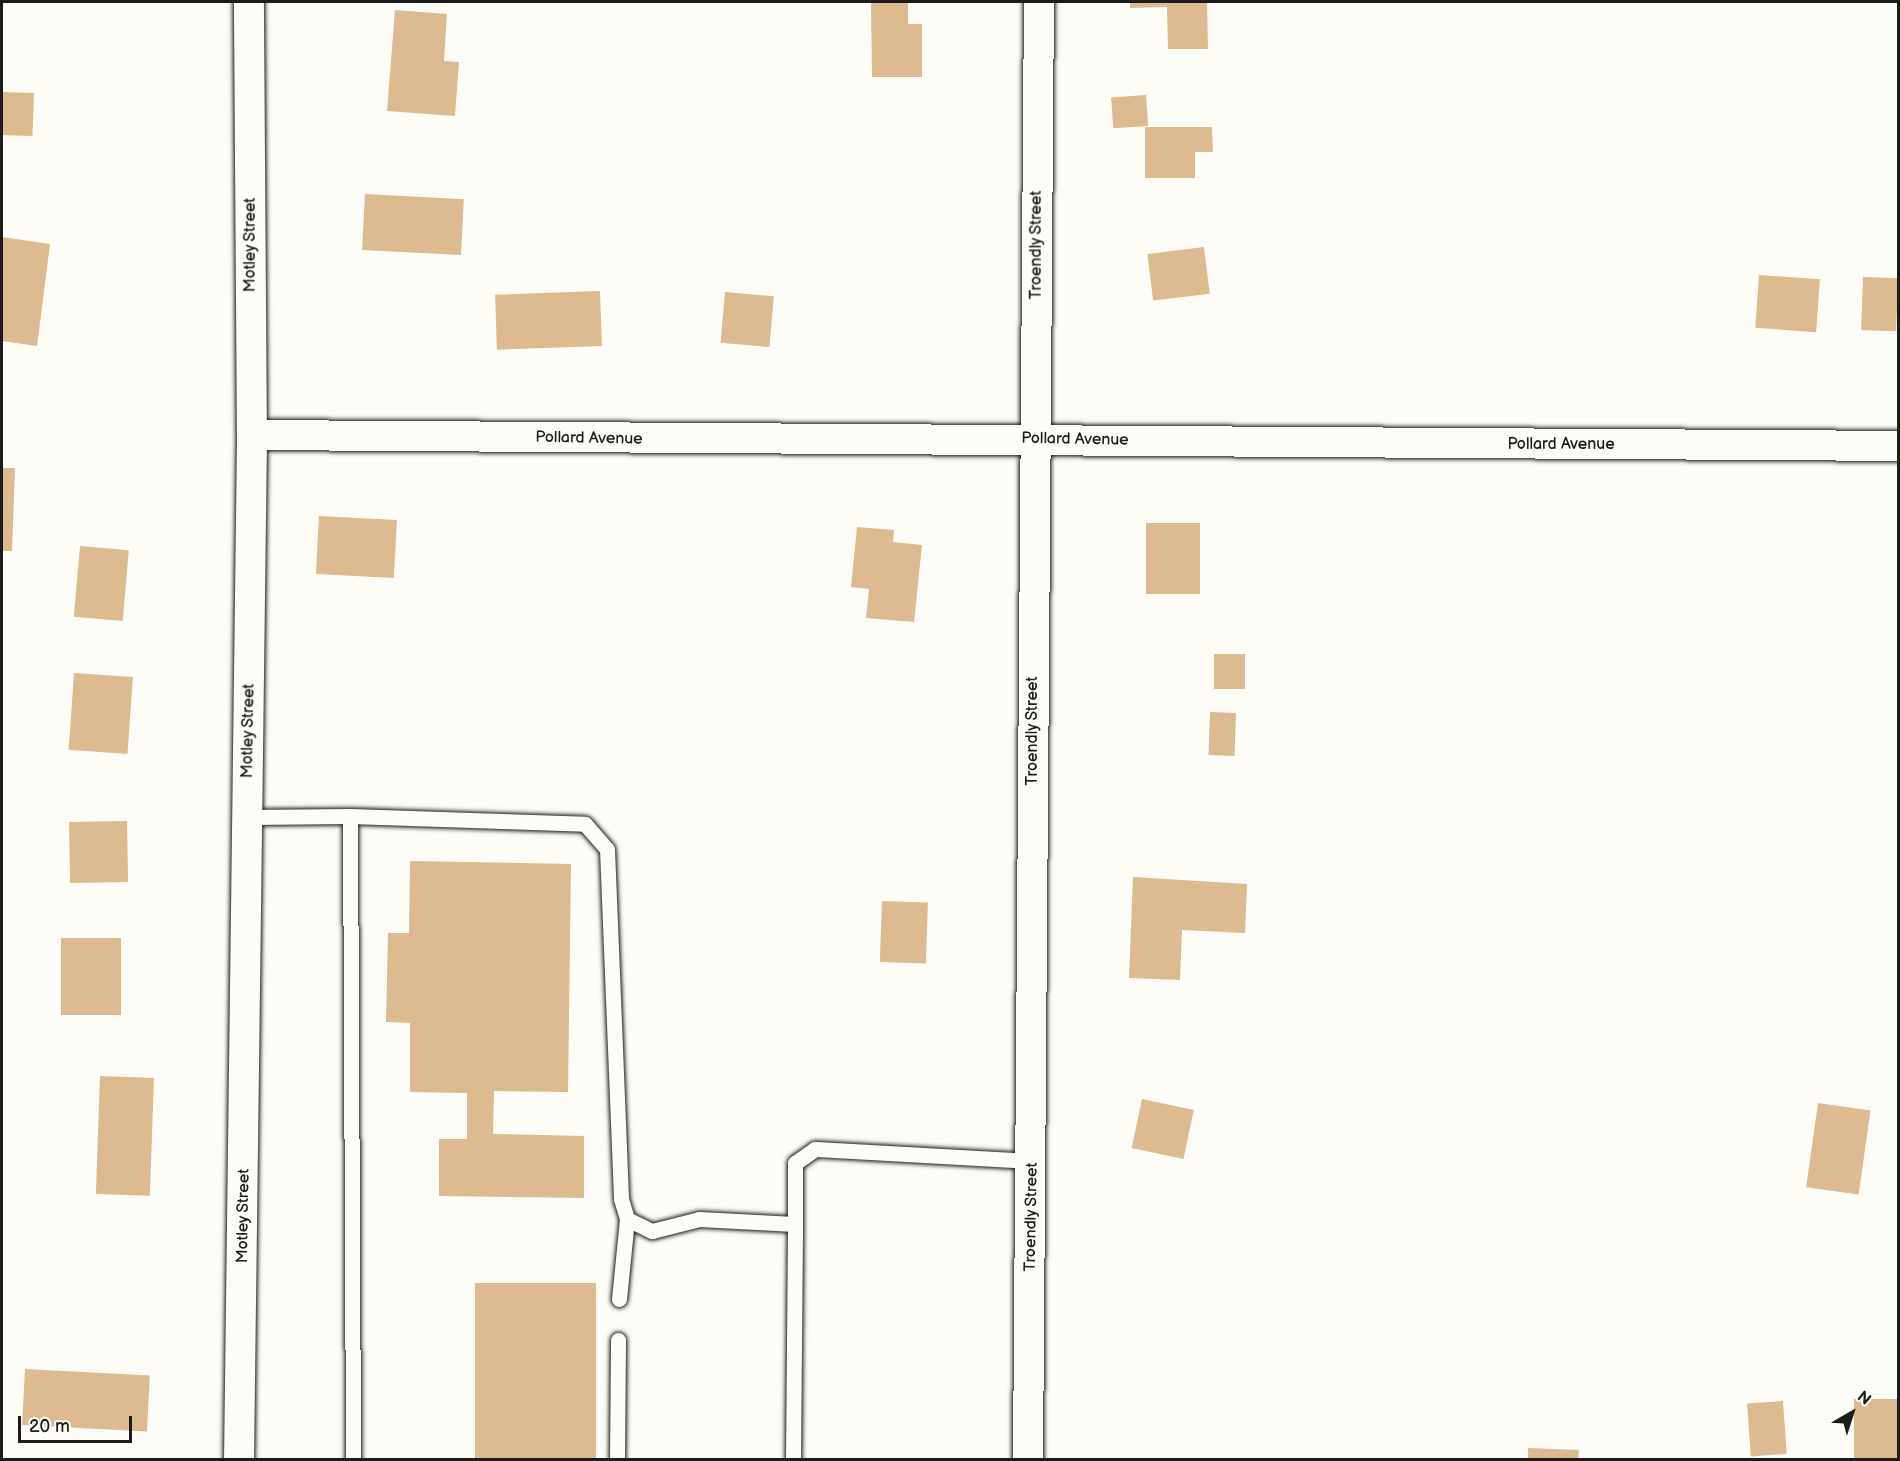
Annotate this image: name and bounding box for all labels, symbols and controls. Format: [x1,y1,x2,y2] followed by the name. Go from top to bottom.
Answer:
[1027,190,1047,300] street label: Troendly Street
[241,197,261,293] street label: Motley Street
[535,428,643,450] street label: Pollard Avenue
[1021,429,1129,451] street label: Pollard Avenue
[1507,435,1615,455] street label: Pollard Avenue
[1023,676,1043,786] street label: Troendly Street
[239,683,259,779] street label: Motley Street
[1021,1162,1043,1272] street label: Troendly Street
[234,1168,254,1264] street label: Motley Street
[1822,1383,1882,1443] north arrow
[1853,1387,1874,1410] text: N
[21,1404,135,1442] scale bar
[29,1416,70,1437] text: 20 m

